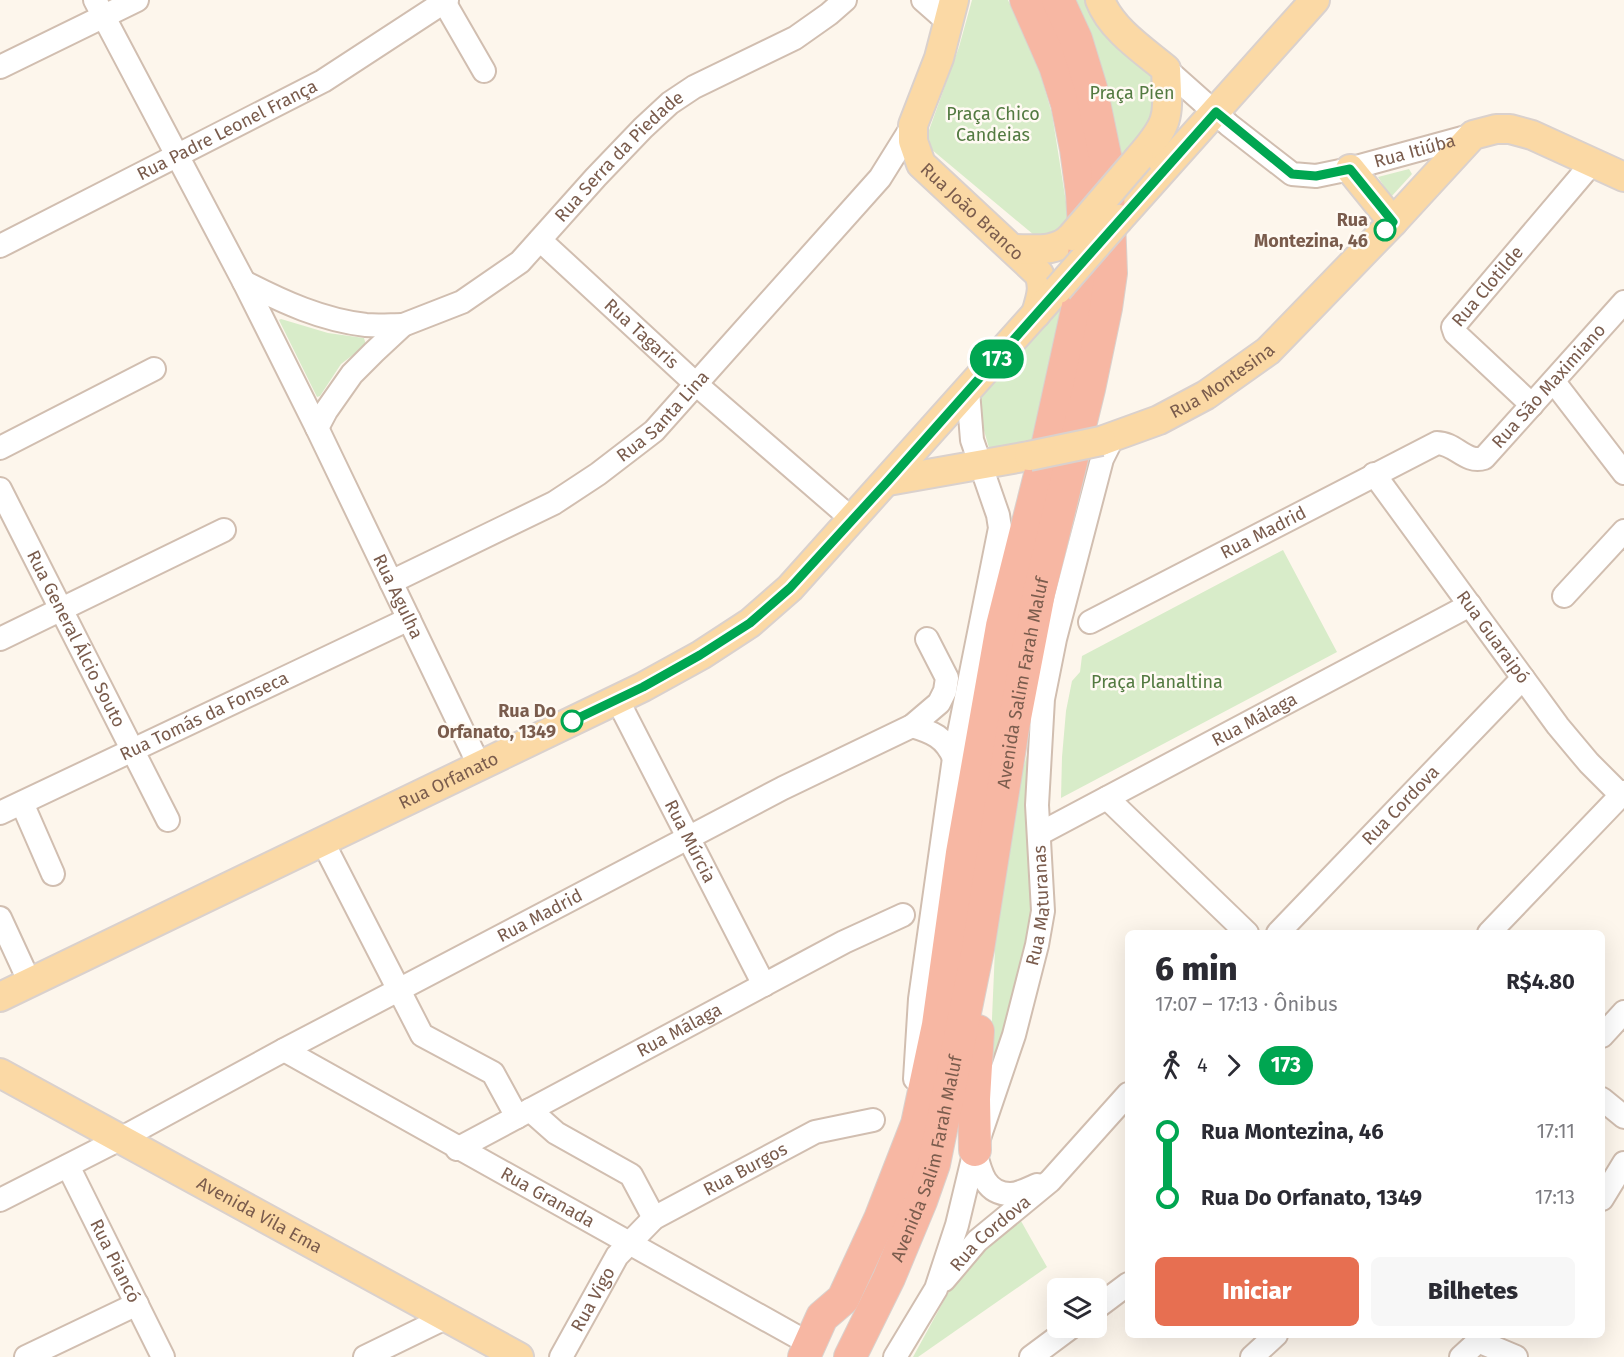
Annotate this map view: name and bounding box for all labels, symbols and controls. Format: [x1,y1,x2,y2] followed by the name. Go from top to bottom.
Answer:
[133,75,321,185] street label: Rua Padre Leonel França
[1089,82,1175,104] park label: Praça Pien
[550,86,688,227] street label: Rua Serra da Piedade
[946,103,1040,146] park label: Praça Chico Candeias
[1371,129,1458,173] street label: Rua Itiúba
[916,158,1028,265] street label: Rua João Branco
[1254,209,1368,252] place label: Rua Montezina, 46
[1374,219,1396,241] marker: Rua Montezina, 46
[1447,242,1528,331] street label: Rua Clotilde
[600,294,683,373] street label: Rua Tagaris
[1487,319,1610,453] street label: Rua São Maximiano
[1166,339,1280,423] street label: Rua Montesina
[962,340,1032,378] line badge: 173
[982,346,1012,372] text: 173
[612,366,714,467] street label: Rua Santa Lina
[1217,501,1310,564] street label: Rua Madrid
[22,547,130,731] street label: Rua General Álcio Souto
[368,550,428,642] street label: Rua Agulha
[993,573,1054,790] street label: Avenida Salim Farah Maluf
[1452,586,1534,688] street label: Rua Guaraipó
[116,667,292,766] street label: Rua Tomás da Fonseca
[1091,671,1223,693] park label: Praça Planaltina
[1208,688,1301,751] street label: Rua Málaga
[437,700,556,743] place label: Rua Do Orfanato, 1349
[561,710,583,732] marker: Rua Do Orfanato, 1349
[395,747,502,814] street label: Rua Orfanato
[1357,761,1444,850] street label: Rua Cordova
[660,796,721,887] street label: Rua Múrcia
[1021,844,1055,968] street label: Rua Maturanas
[493,884,586,947] street label: Rua Madrid
[1155,949,1237,989] text: 6 min
[1506,968,1575,995] text: R$4.80
[1155,992,1338,1016] text: 17:07 – 17:13 · Ônibus
[633,998,726,1062] street label: Rua Málaga
[1155,1049,1188,1082] icon: walk
[1217,1049,1250,1082] icon: forward
[886,1052,967,1265] street label: Avenida Salim Farah Maluf
[1271,1052,1301,1078] text: 173
[1197,1053,1208,1077] text: 4
[1201,1118,1384,1145] text: Rua Montezina, 46
[1536,1119,1575,1143] text: 17:11
[699,1138,791,1201] street label: Rua Burgos
[497,1162,599,1232] street label: Rua Granada
[193,1172,326,1258] street label: Avenida Vila Ema
[1201,1184,1422,1211] text: Rua Do Orfanato, 1349
[1535,1185,1575,1209] text: 17:13
[945,1191,1035,1276] street label: Rua Cordova
[85,1215,145,1306] street label: Rua Piancó
[1155,1257,1359,1326] button: Iniciar
[1371,1257,1575,1326] button: Bilhetes
[566,1263,620,1336] street label: Rua Vigo
[1047,1278,1107,1338] map controls
[1047,1278,1107,1338] button: layers

